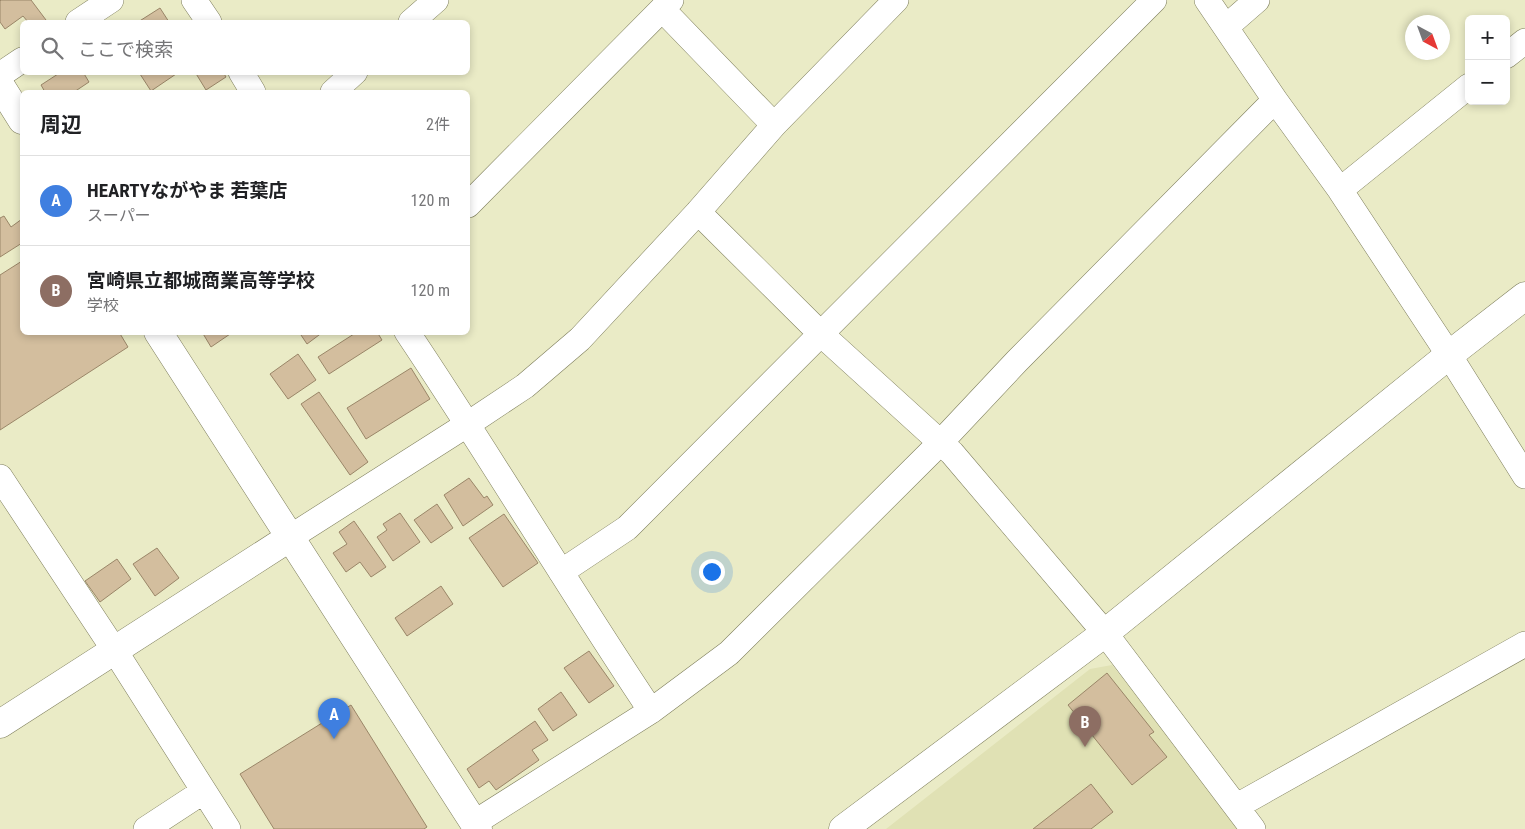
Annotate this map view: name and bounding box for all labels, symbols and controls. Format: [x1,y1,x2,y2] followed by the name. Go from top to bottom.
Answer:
[1405,15,1450,60] north arrow
[1465,15,1510,105] map controls
[1465,15,1510,60] button: +
[20,20,470,75] search box
[38,34,66,62] icon: search
[78,38,173,61] text: ここで検索
[1465,60,1510,105] button: −
[40,113,82,137] text: 周辺
[426,115,450,134] text: 2件
[87,179,288,202] text: HEARTYながやま 若葉店
[51,191,61,210] text: A
[411,191,450,210] text: 120 m
[87,206,151,225] text: スーパー
[87,269,315,292] text: 宮崎県立都城商業高等学校
[52,281,60,300] text: B
[411,281,450,300] text: 120 m
[87,296,119,315] text: 学校
[699,559,725,585] your location
[318,698,350,739] pin: A
[1069,706,1101,747] pin: B

